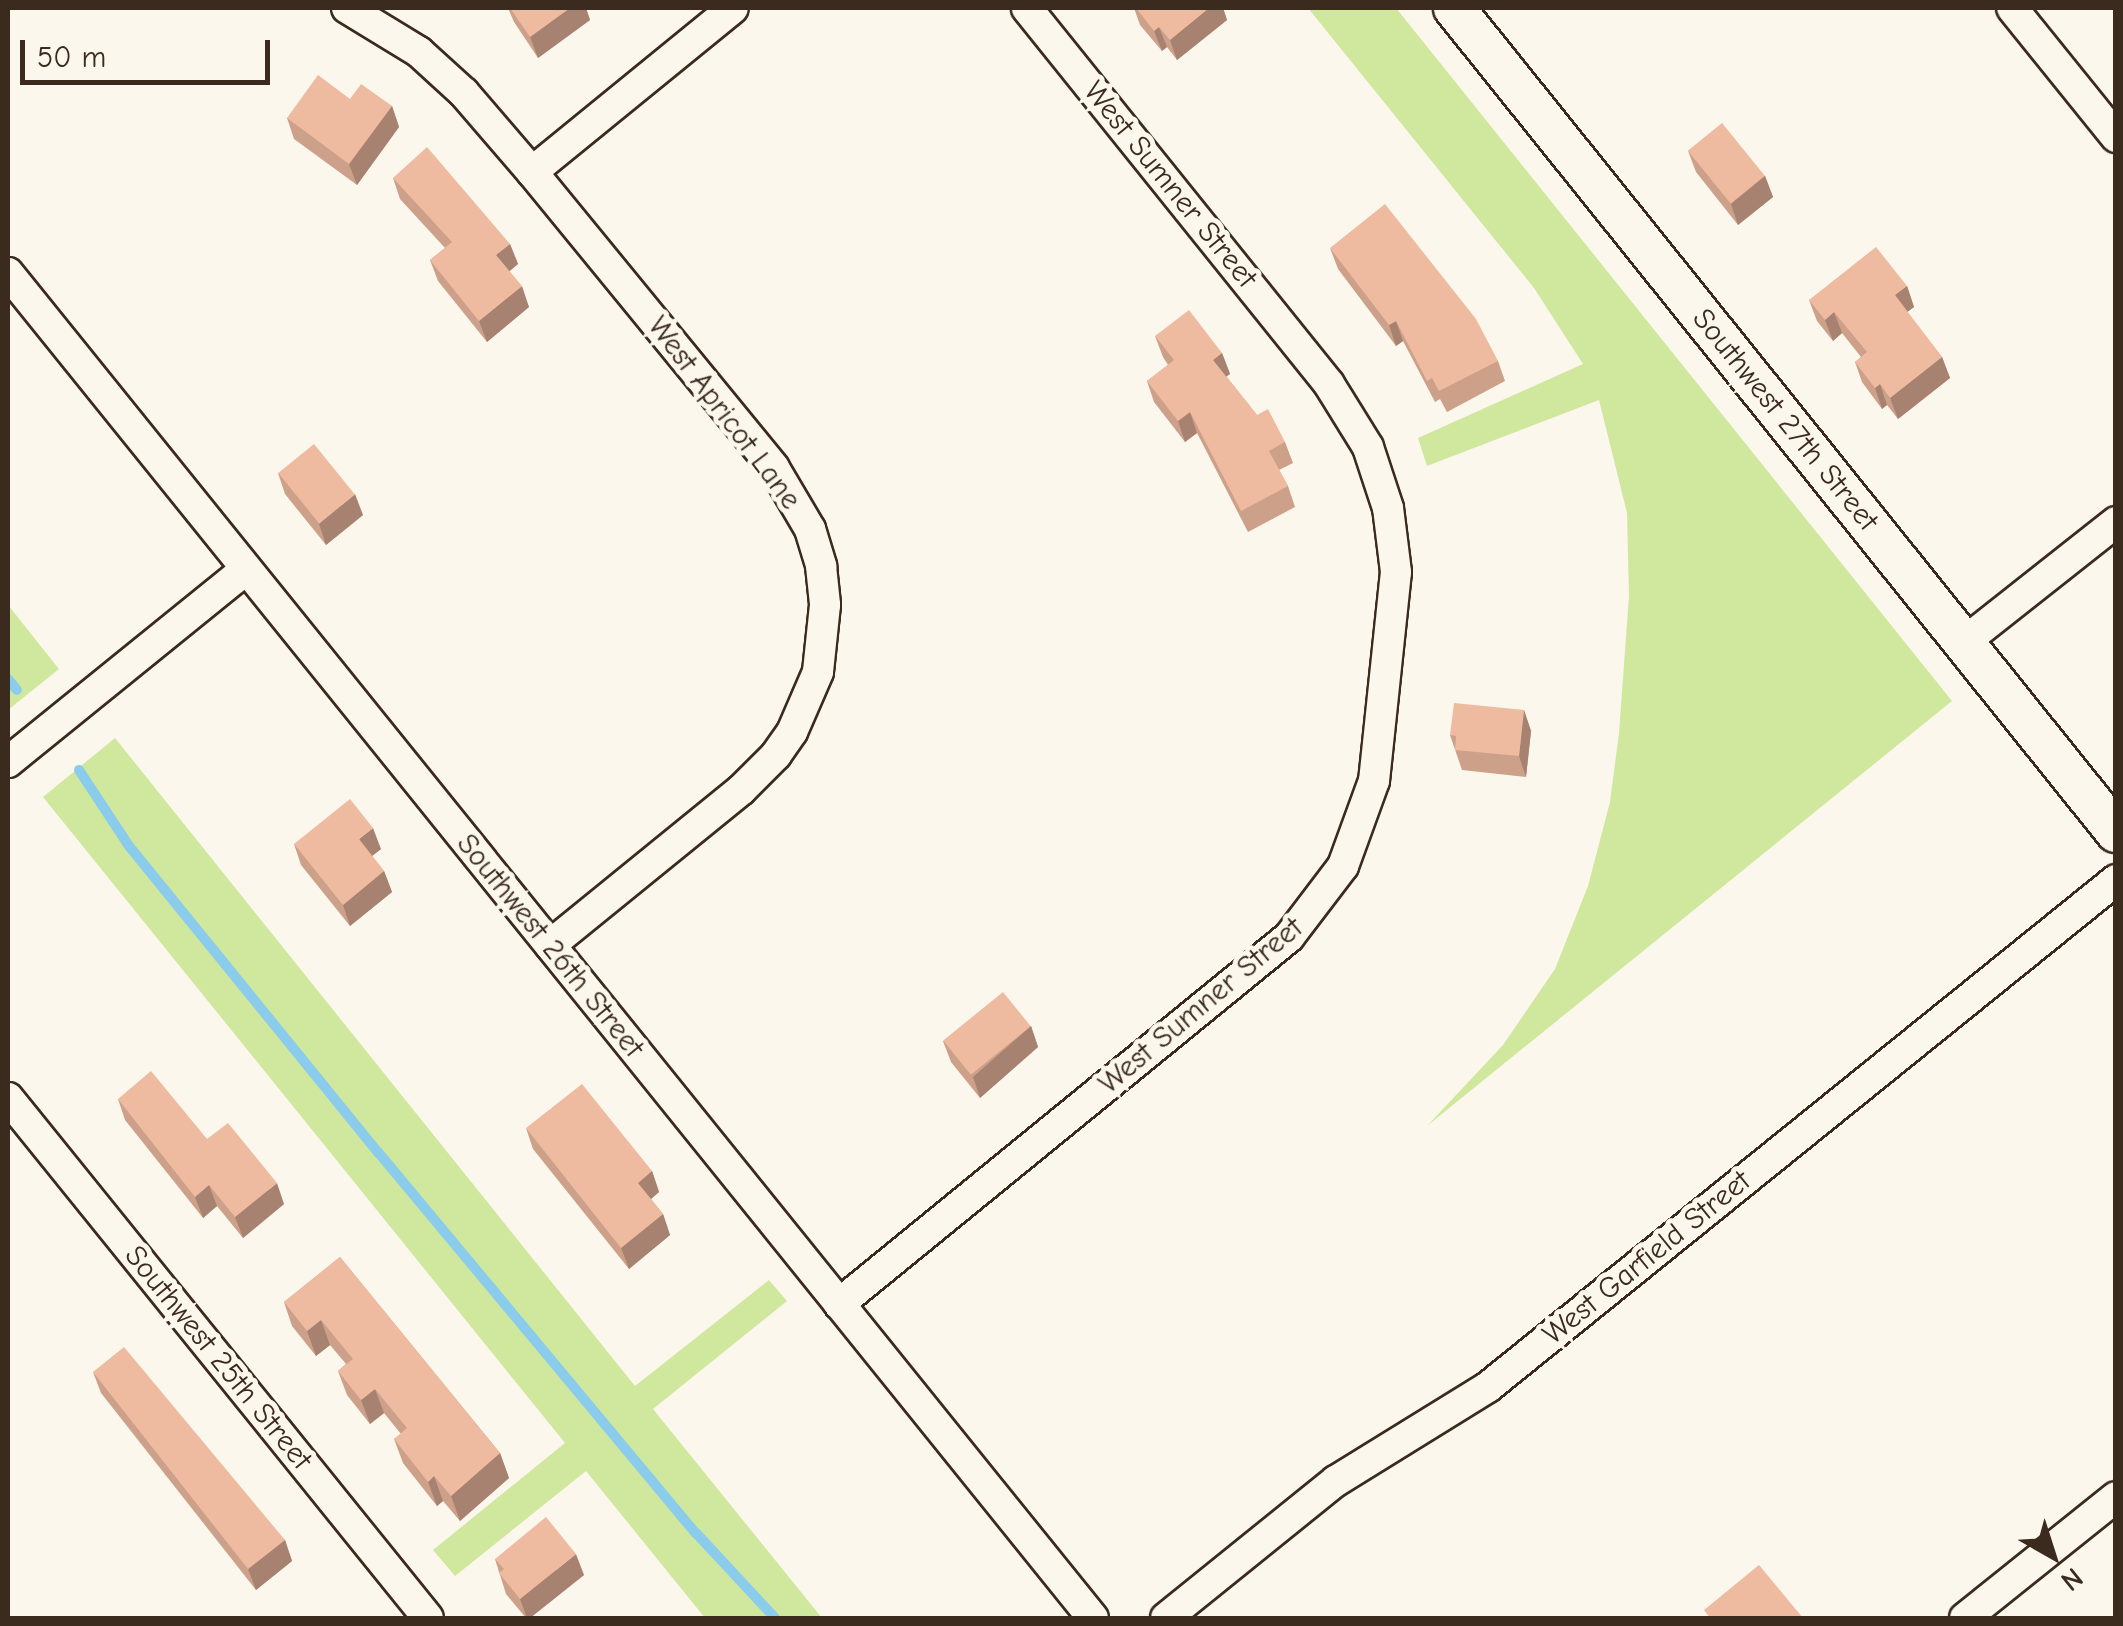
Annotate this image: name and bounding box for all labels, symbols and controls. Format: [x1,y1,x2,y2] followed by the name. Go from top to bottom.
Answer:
[25,20,275,82] scale bar
[37,40,106,75] text: 50 m
[1076,74,1264,296] street label: West Sumner Street
[1684,302,1886,538] street label: Southwest 27th Street
[640,309,808,517] street label: West Apricot Lane
[449,827,651,1065] street label: Southwest 26th Street
[1092,910,1310,1102] street label: West Sumner Street
[1536,1163,1758,1353] street label: West Garfield Street
[117,1239,319,1477] street label: Southwest 25th Street
[2003,1506,2103,1606] north arrow
[2055,1561,2089,1597] text: N

